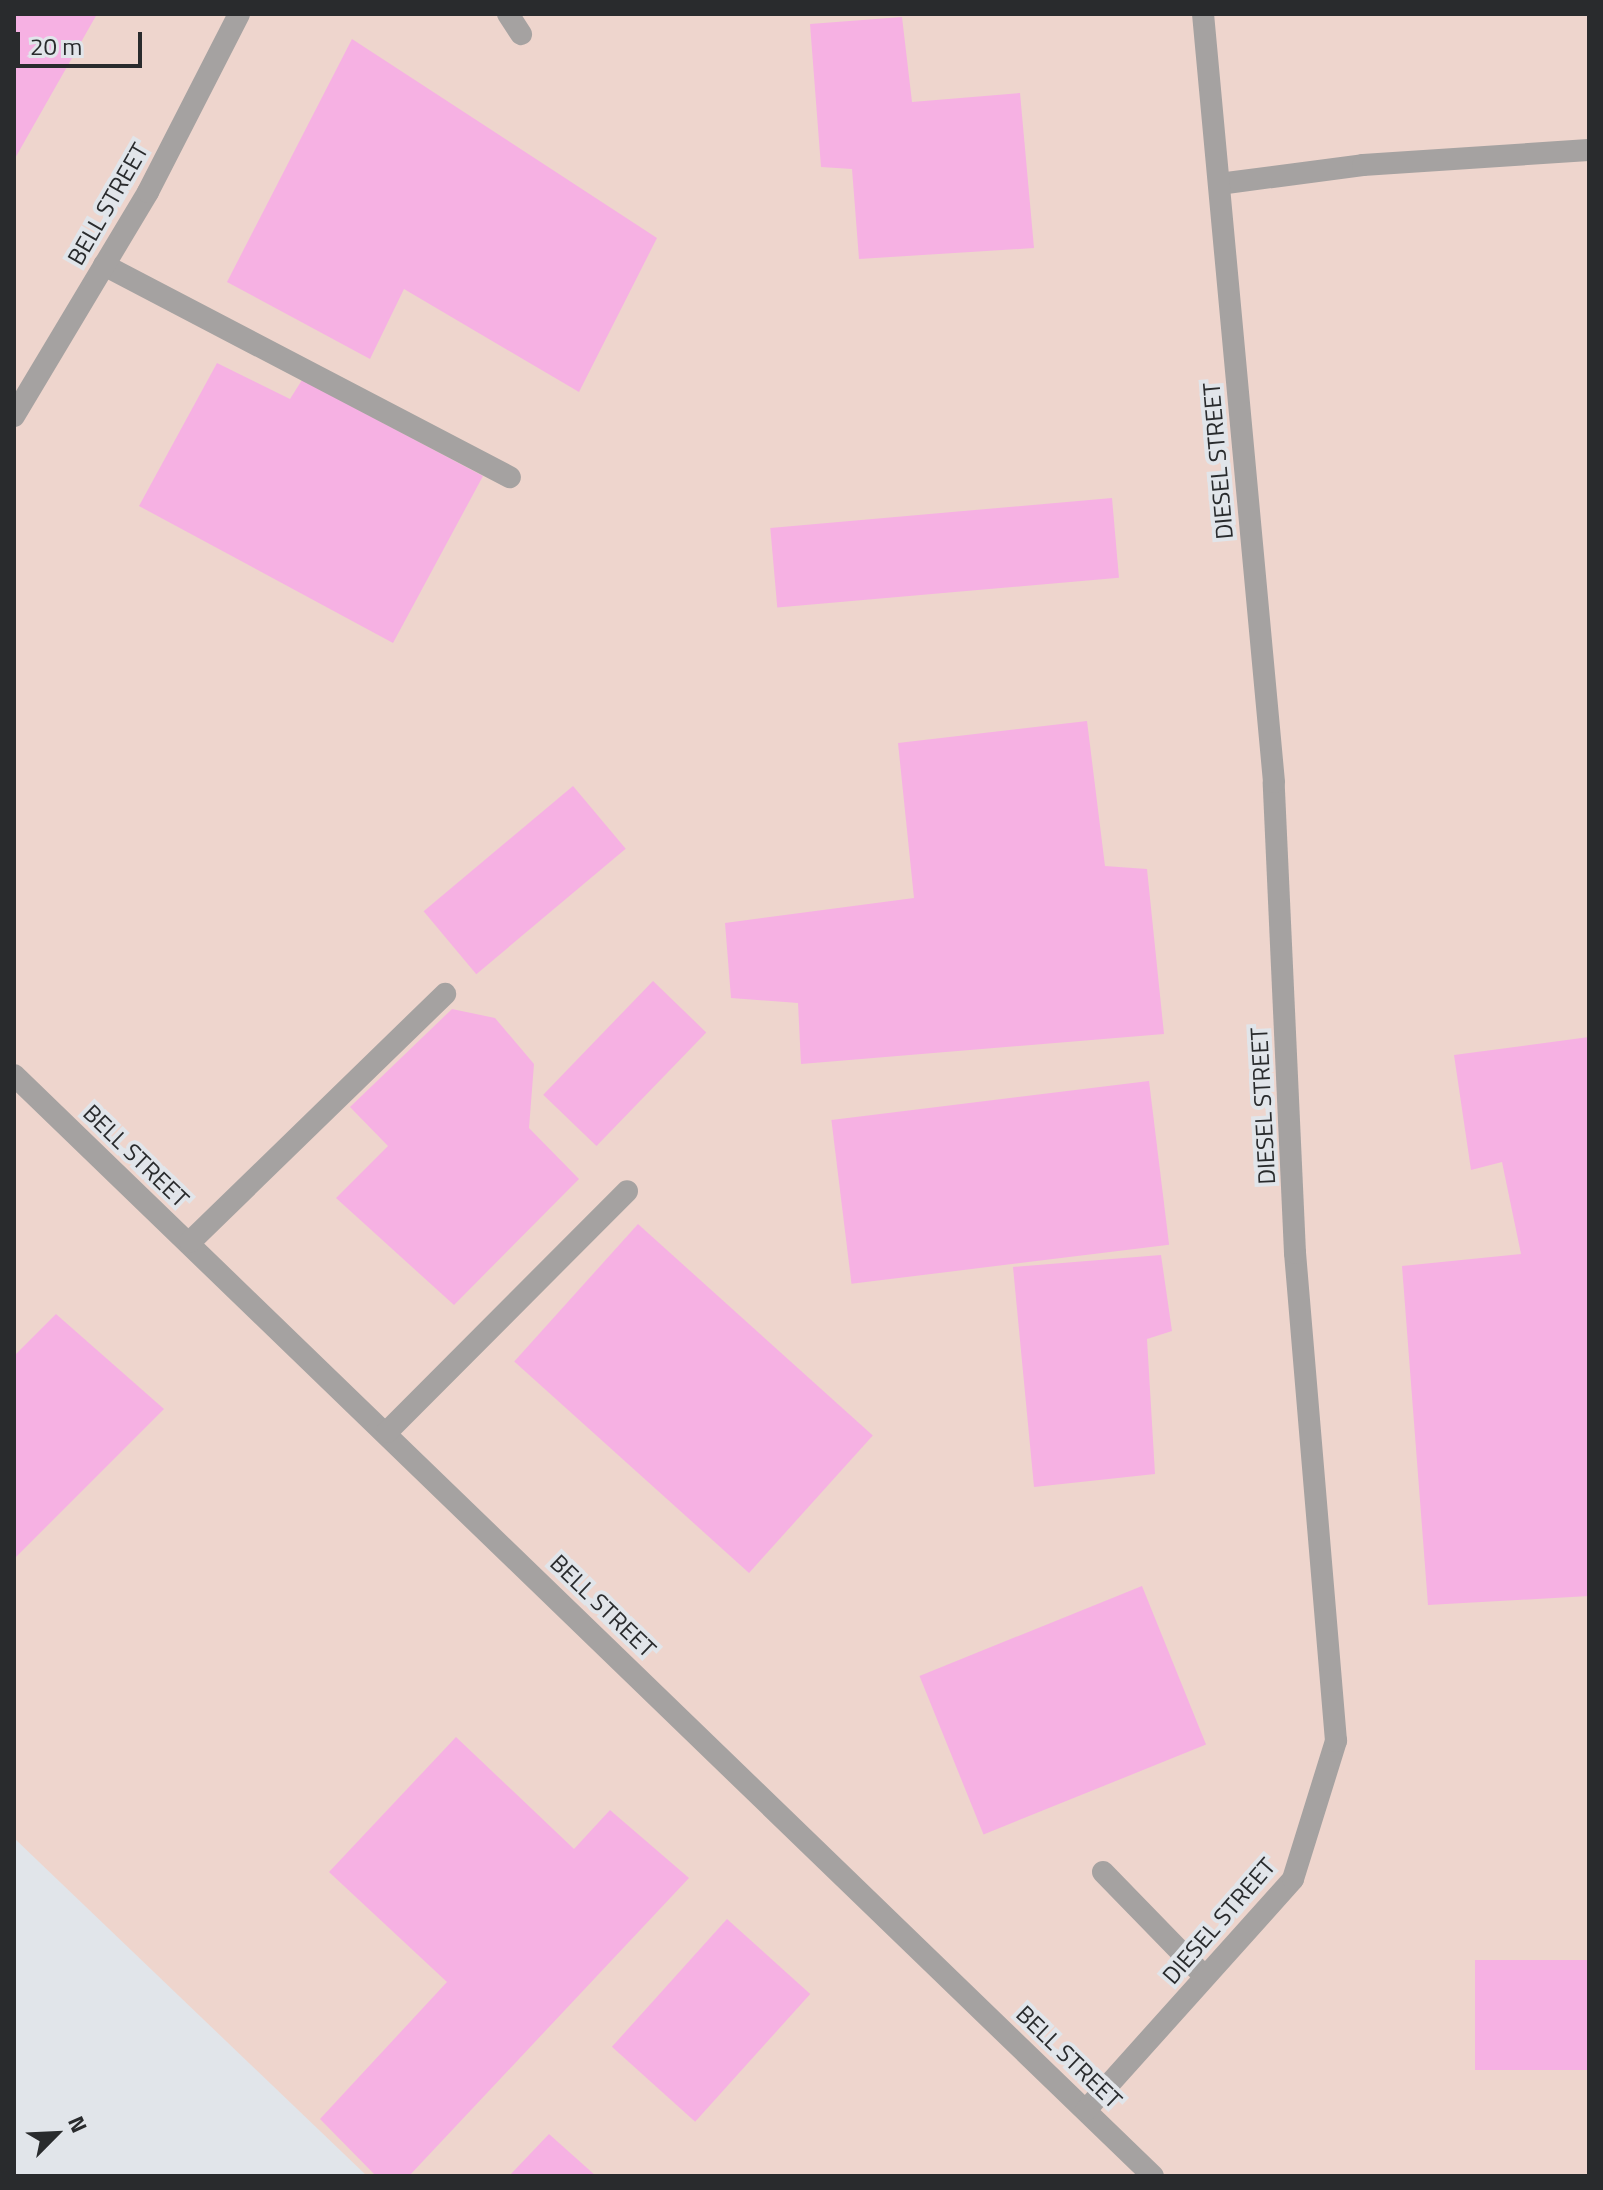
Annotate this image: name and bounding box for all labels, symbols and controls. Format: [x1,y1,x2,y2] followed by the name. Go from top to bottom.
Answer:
[20,16,146,66] scale bar
[30,28,82,64] text: 20 m
[62,138,154,270] street label: BELL STREET
[1197,381,1239,541] street label: DIESEL STREET
[1245,1027,1281,1185] street label: DIESEL STREET
[77,1098,195,1214] street label: BELL STREET
[544,1548,662,1664] street label: BELL STREET
[1157,1852,1281,1990] street label: DIESEL STREET
[1010,1999,1128,2115] street label: BELL STREET
[16,2094,96,2174] north arrow
[59,2110,97,2138] text: N

